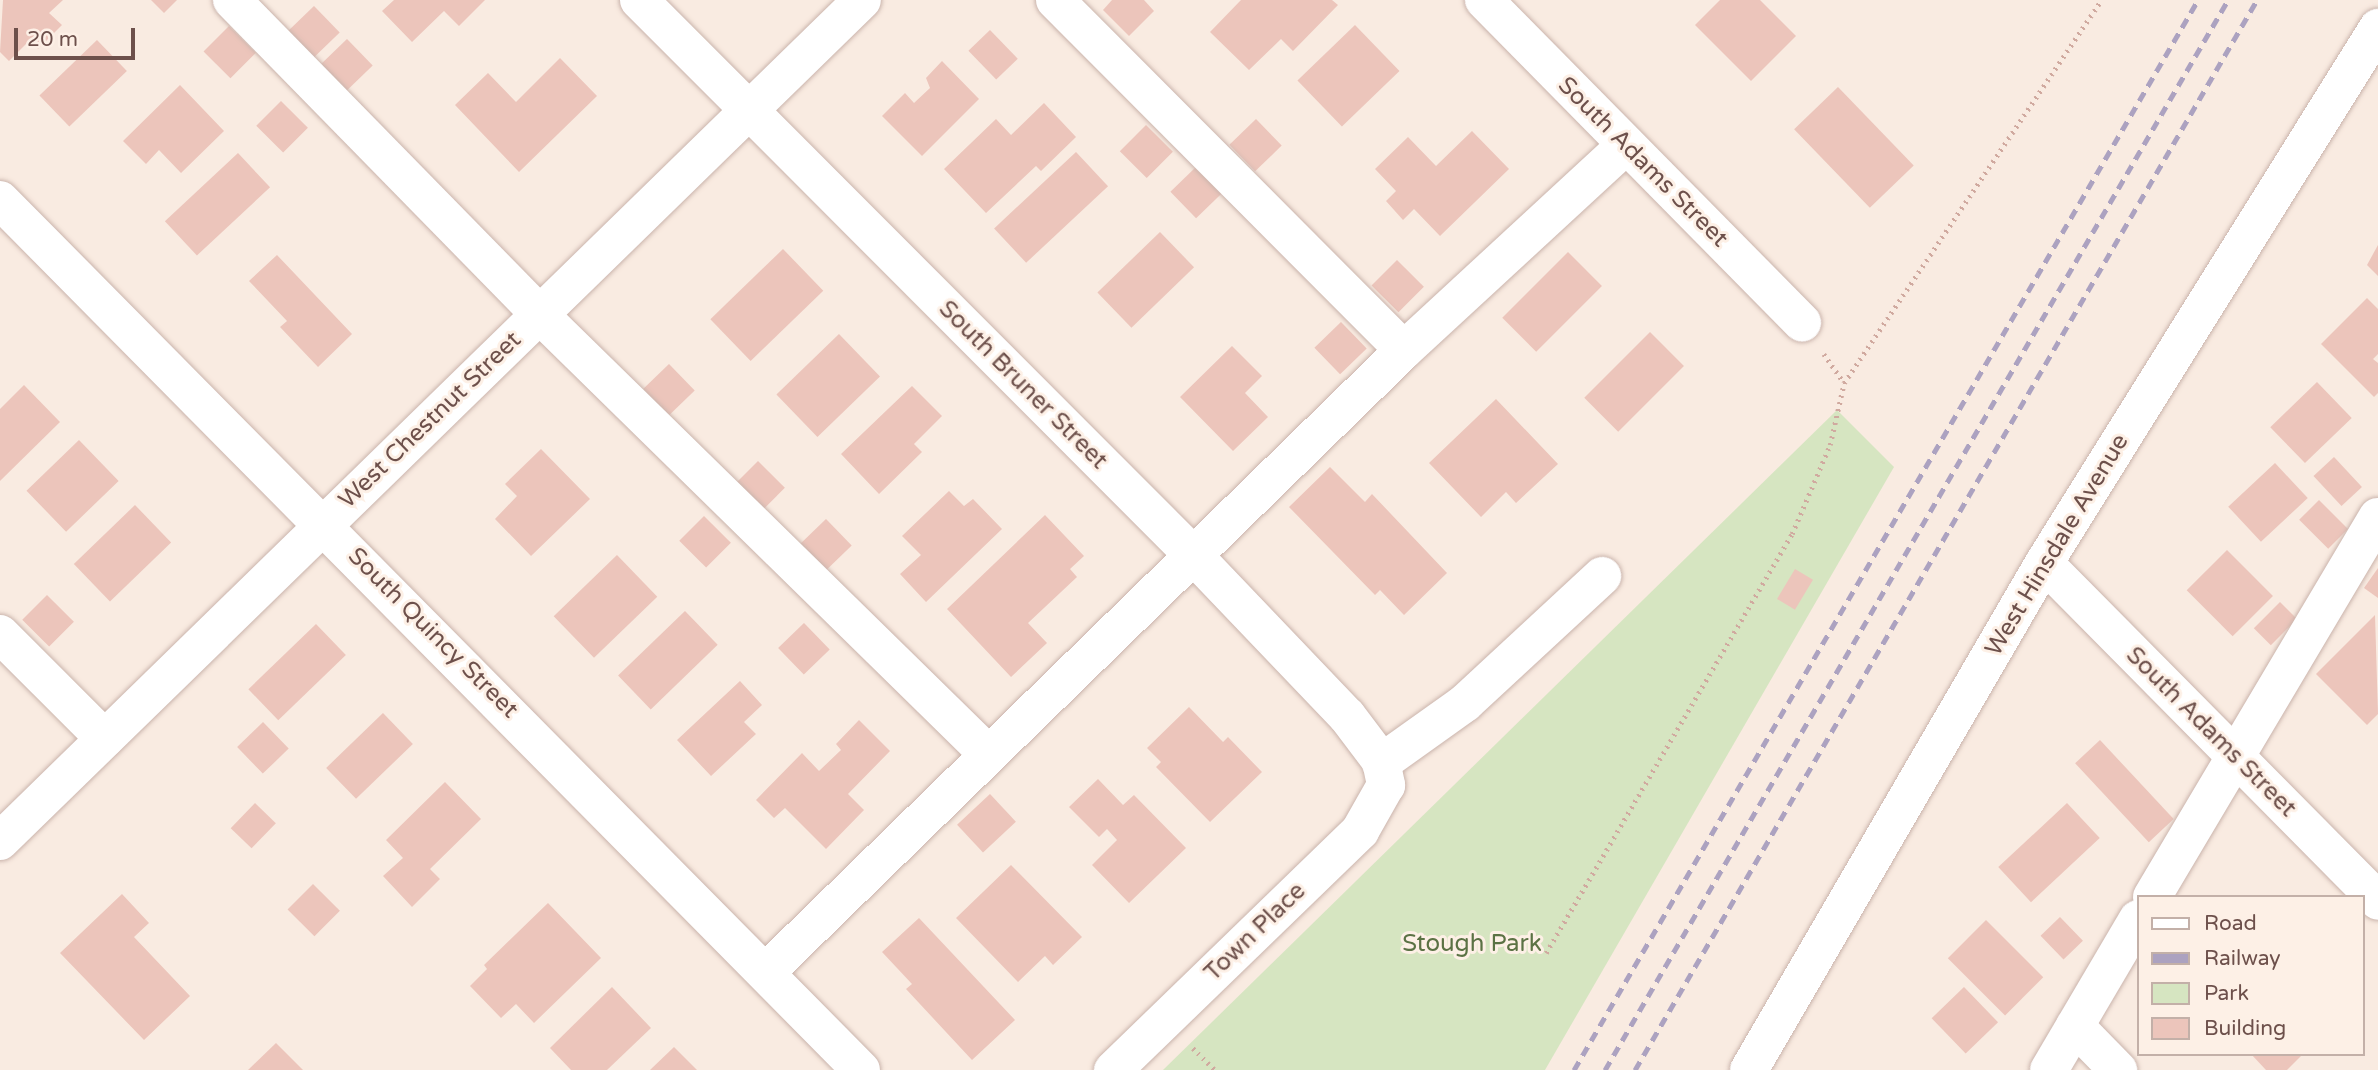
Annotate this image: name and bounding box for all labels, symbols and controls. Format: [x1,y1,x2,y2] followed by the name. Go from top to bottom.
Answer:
[18,14,138,58] scale bar
[27,27,78,52] text: 20 m
[1552,71,1734,253] street label: South Adams Street
[933,295,1113,475] street label: South Bruner Street
[333,326,527,514] street label: West Chestnut Street
[1979,429,2135,661] street label: West Hinsdale Avenue
[342,542,524,724] street label: South Quincy Street
[2120,641,2302,823] street label: South Adams Street
[1199,877,1311,987] street label: Town Place
[2136,895,2364,1056] legend
[2204,911,2257,936] text: Road
[1402,930,1542,958] park label: Stough Park
[2204,946,2281,971] text: Railway
[2204,981,2249,1006] text: Park
[2204,1016,2286,1041] text: Building

